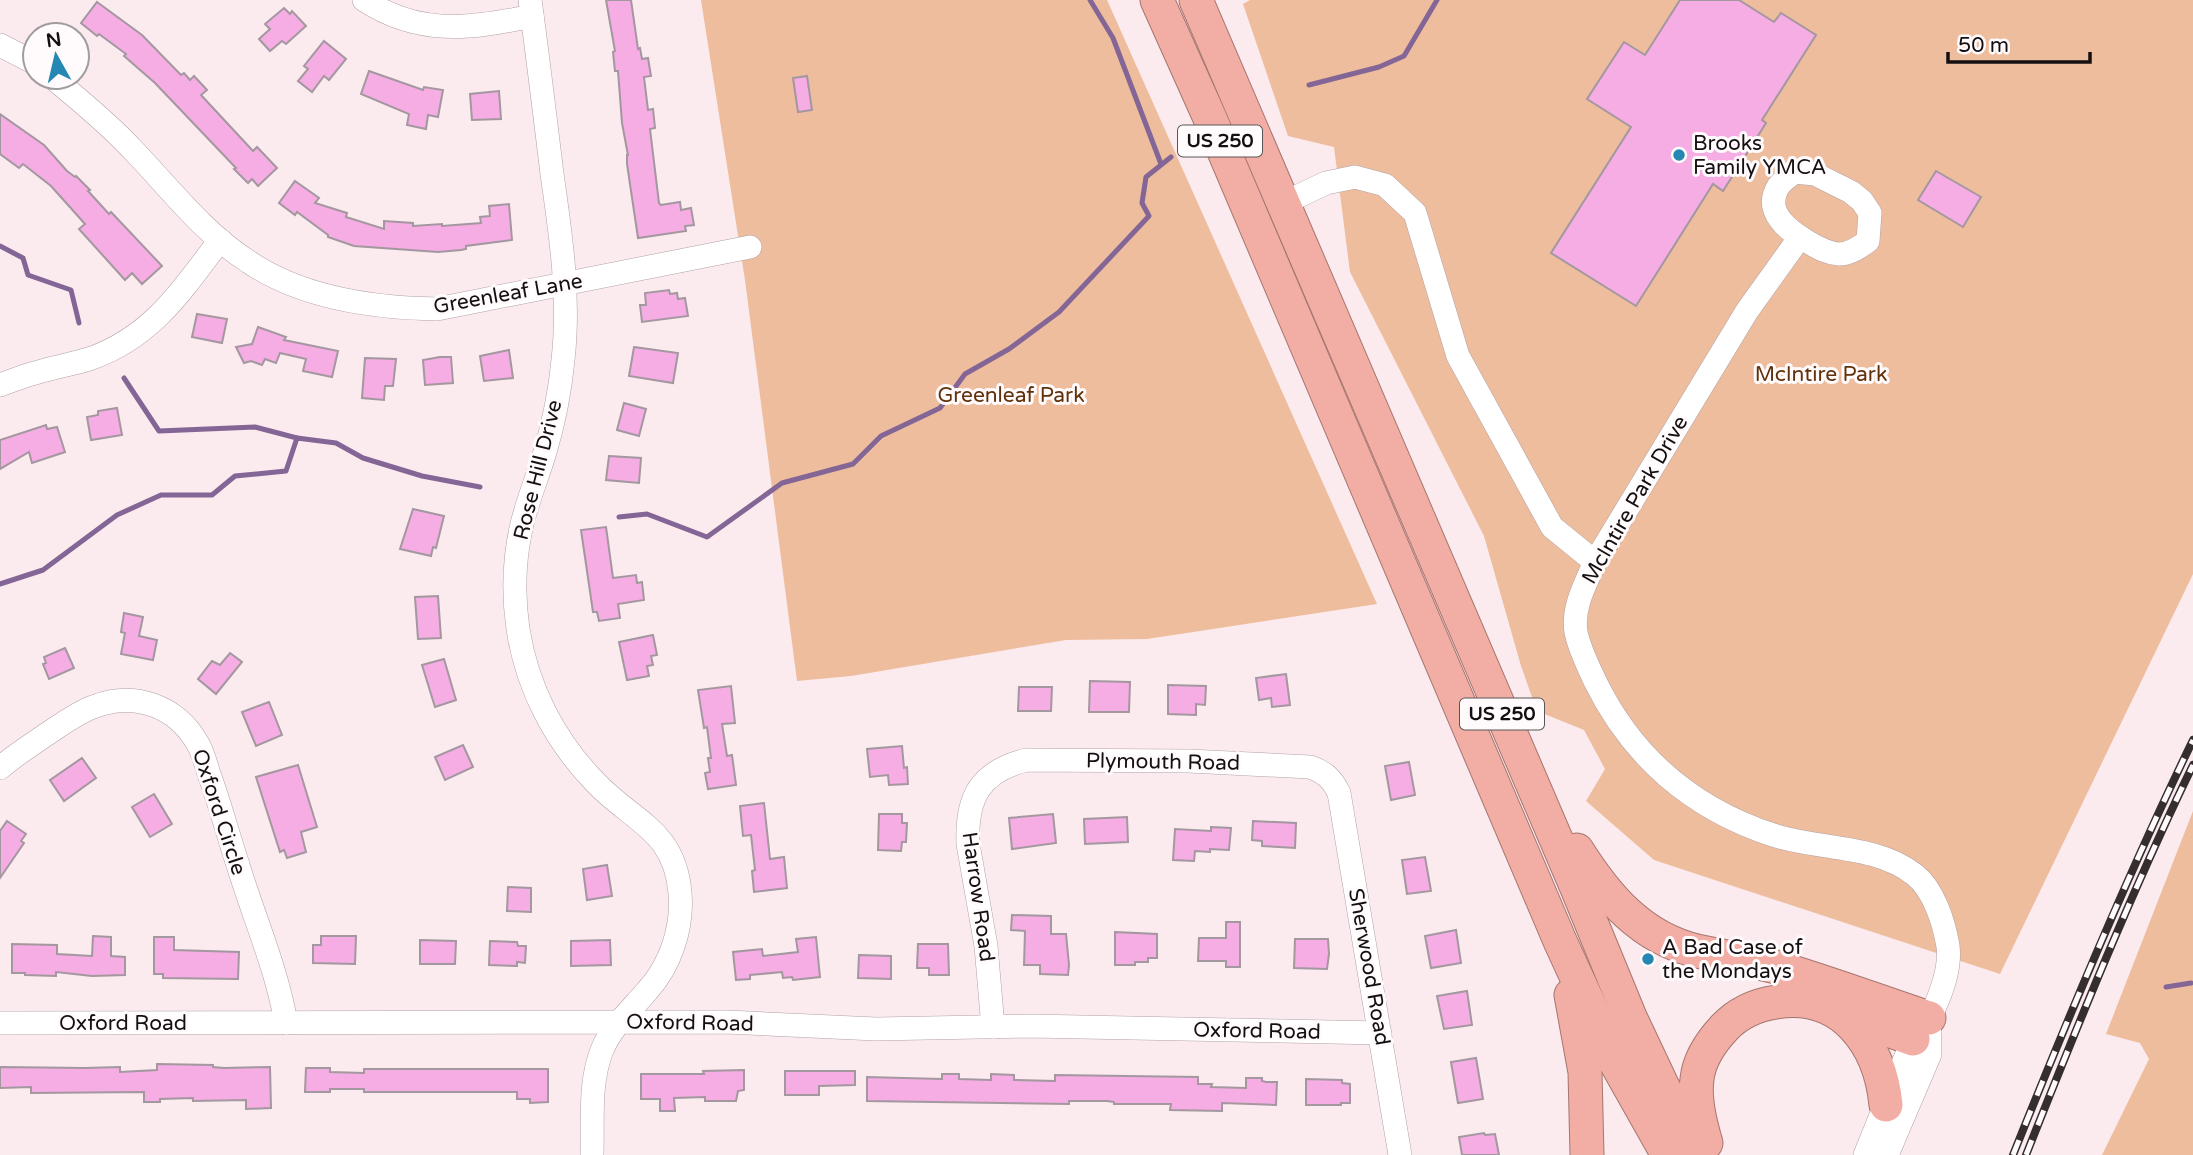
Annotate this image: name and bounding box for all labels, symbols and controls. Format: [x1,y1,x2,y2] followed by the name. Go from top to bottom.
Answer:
[21,21,91,91] north arrow
[1948,21,2090,65] scale bar
[45,28,63,52] text: N
[1958,33,2009,58] text: 50 m
[1178,125,1262,156] road number: US 250
[1693,131,1826,180] place label: Brooks Family YMCA
[1671,147,1687,163] marker: Brooks Family YMCA
[432,269,585,319] street label: Greenleaf Lane
[1755,362,1887,387] park label: McIntire Park
[937,383,1085,408] park label: Greenleaf Park
[508,397,568,543] street label: Rose Hill Drive
[1577,411,1693,588] street label: McIntire Park Drive
[1460,698,1544,730] road number: US 250
[187,746,251,878] street label: Oxford Circle
[1086,748,1240,776] street label: Plymouth Road
[957,830,999,964] street label: Harrow Road
[1343,887,1395,1047] street label: Sherwood Road
[1662,935,1803,984] place label: A Bad Case of the Mondays
[1640,951,1656,967] marker: A Bad Case of the Mondays
[626,1009,754,1037] street label: Oxford Road
[59,1011,187,1036] street label: Oxford Road
[1193,1017,1321,1045] street label: Oxford Road

